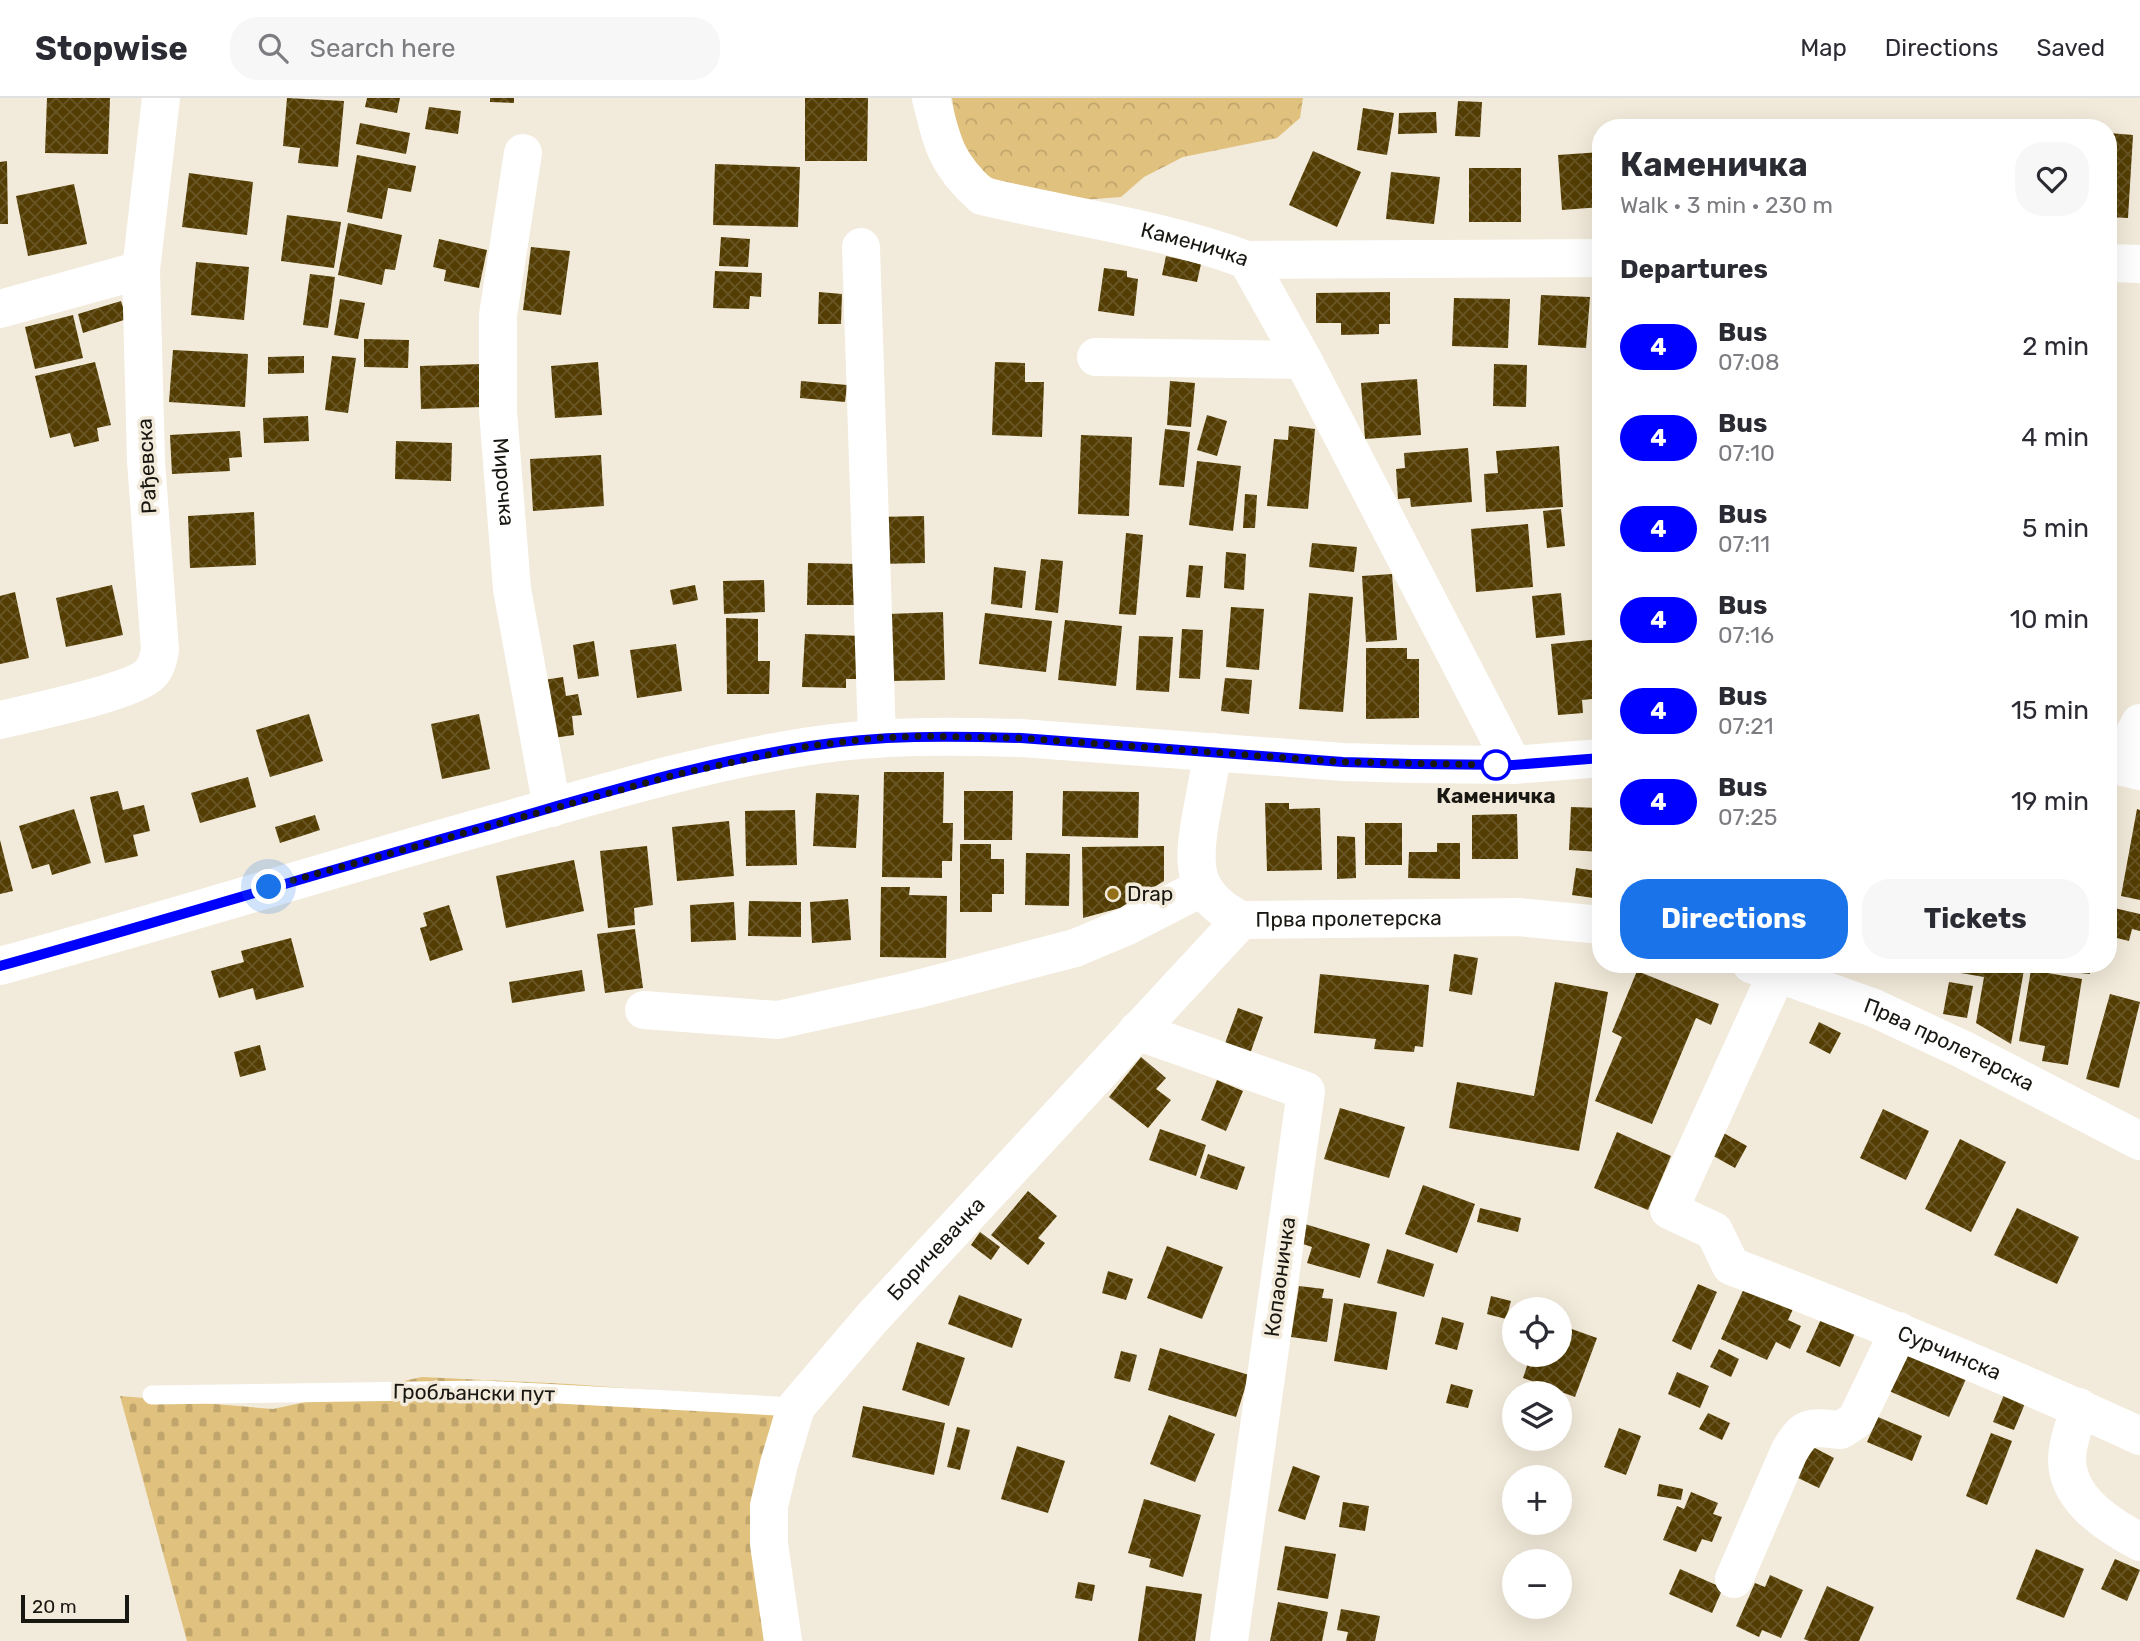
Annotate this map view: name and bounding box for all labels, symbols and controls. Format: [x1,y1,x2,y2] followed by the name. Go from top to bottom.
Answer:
[230,17,720,80] search box
[35,29,188,68] text: Stopwise
[254,29,292,67] icon: search
[310,33,456,64] text: Search here
[1800,34,1847,62] text: Map
[1885,34,1998,62] text: Directions
[2036,34,2105,62] text: Saved
[2015,142,2089,216] button: heart
[1620,145,1808,184] text: Каменичка
[1620,191,1833,219] text: Walk · 3 min · 230 m
[1138,217,1252,272] street label: Каменичка
[1620,254,1768,285] text: Departures
[1718,317,1767,348] text: Bus
[2022,331,2089,362] text: 2 min
[1650,333,1667,361] text: 4
[1718,348,1780,376] text: 07:08
[1718,408,1767,439] text: Bus
[132,418,161,514] street label: Рађевска
[2021,422,2089,453] text: 4 min
[1650,424,1667,452] text: 4
[488,437,520,527] street label: Мирочка
[1718,439,1775,467] text: 07:10
[1718,499,1767,530] text: Bus
[2022,513,2089,544] text: 5 min
[1650,515,1667,543] text: 4
[1718,530,1770,558] text: 07:11
[1718,590,1767,621] text: Bus
[2010,604,2089,635] text: 10 min
[1650,606,1667,634] text: 4
[1718,621,1774,649] text: 07:16
[1718,681,1767,712] text: Bus
[2011,695,2089,726] text: 15 min
[1650,697,1667,725] text: 4
[1718,712,1774,740] text: 07:21
[1481,750,1511,780] marker: Каменичка
[1718,772,1767,803] text: Bus
[1436,783,1556,808] place label: Каменичка
[2011,786,2089,817] text: 19 min
[1650,788,1667,816] text: 4
[1718,803,1777,831] text: 07:25
[251,869,286,904] your location
[1620,879,1848,959] button: Directions
[1862,879,2089,959] button: Tickets
[1127,881,1173,906] place label: Drap
[1105,886,1121,902] marker: Drap
[1255,905,1442,932] street label: Прва пролетерска
[1861,992,2039,1096] street label: Прва пролетерска
[882,1192,990,1305] street label: Боричевачка
[1259,1215,1300,1339] street label: Копаоничка
[1502,1297,1572,1619] map controls
[1502,1297,1572,1367] button: locate
[1894,1320,2005,1385] street label: Сурчинска
[393,1379,556,1406] street label: Гробљански пут
[1502,1381,1572,1451] button: layers
[1502,1465,1572,1535] button: +
[1502,1549,1572,1619] button: −
[21,1592,130,1624] scale bar
[32,1595,77,1618] text: 20 m

